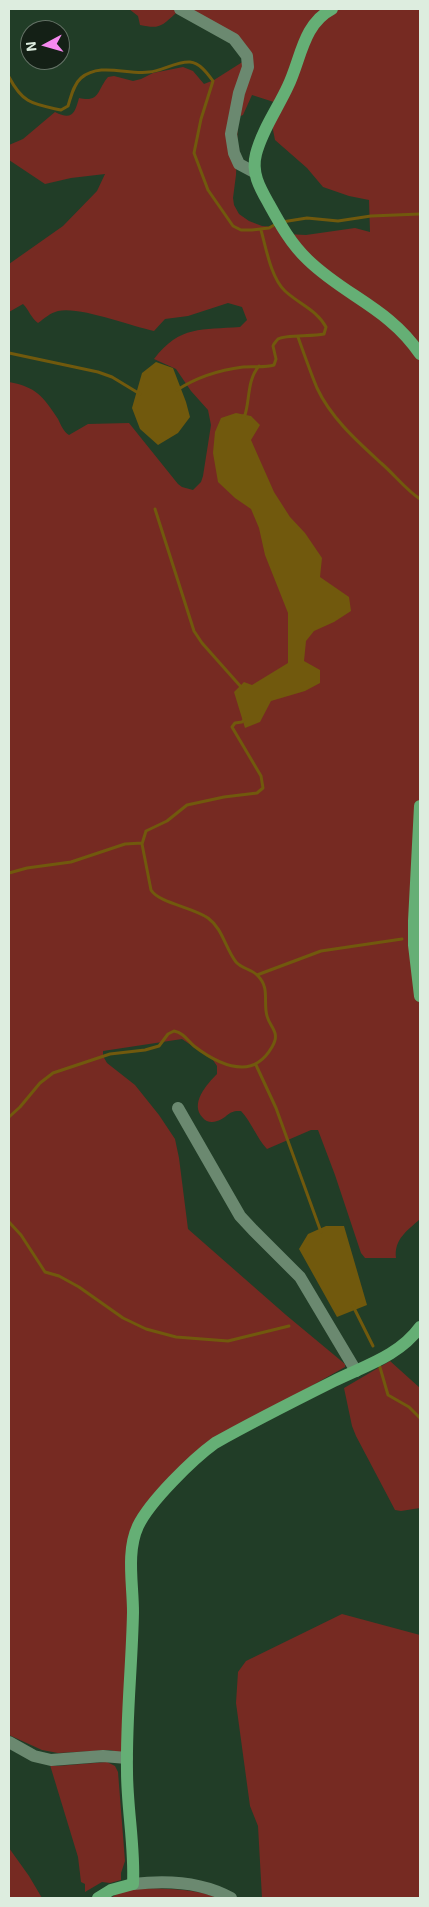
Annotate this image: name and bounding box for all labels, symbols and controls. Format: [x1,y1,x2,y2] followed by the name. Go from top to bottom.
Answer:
[20,20,70,70] north arrow
[22,41,40,52] text: N

